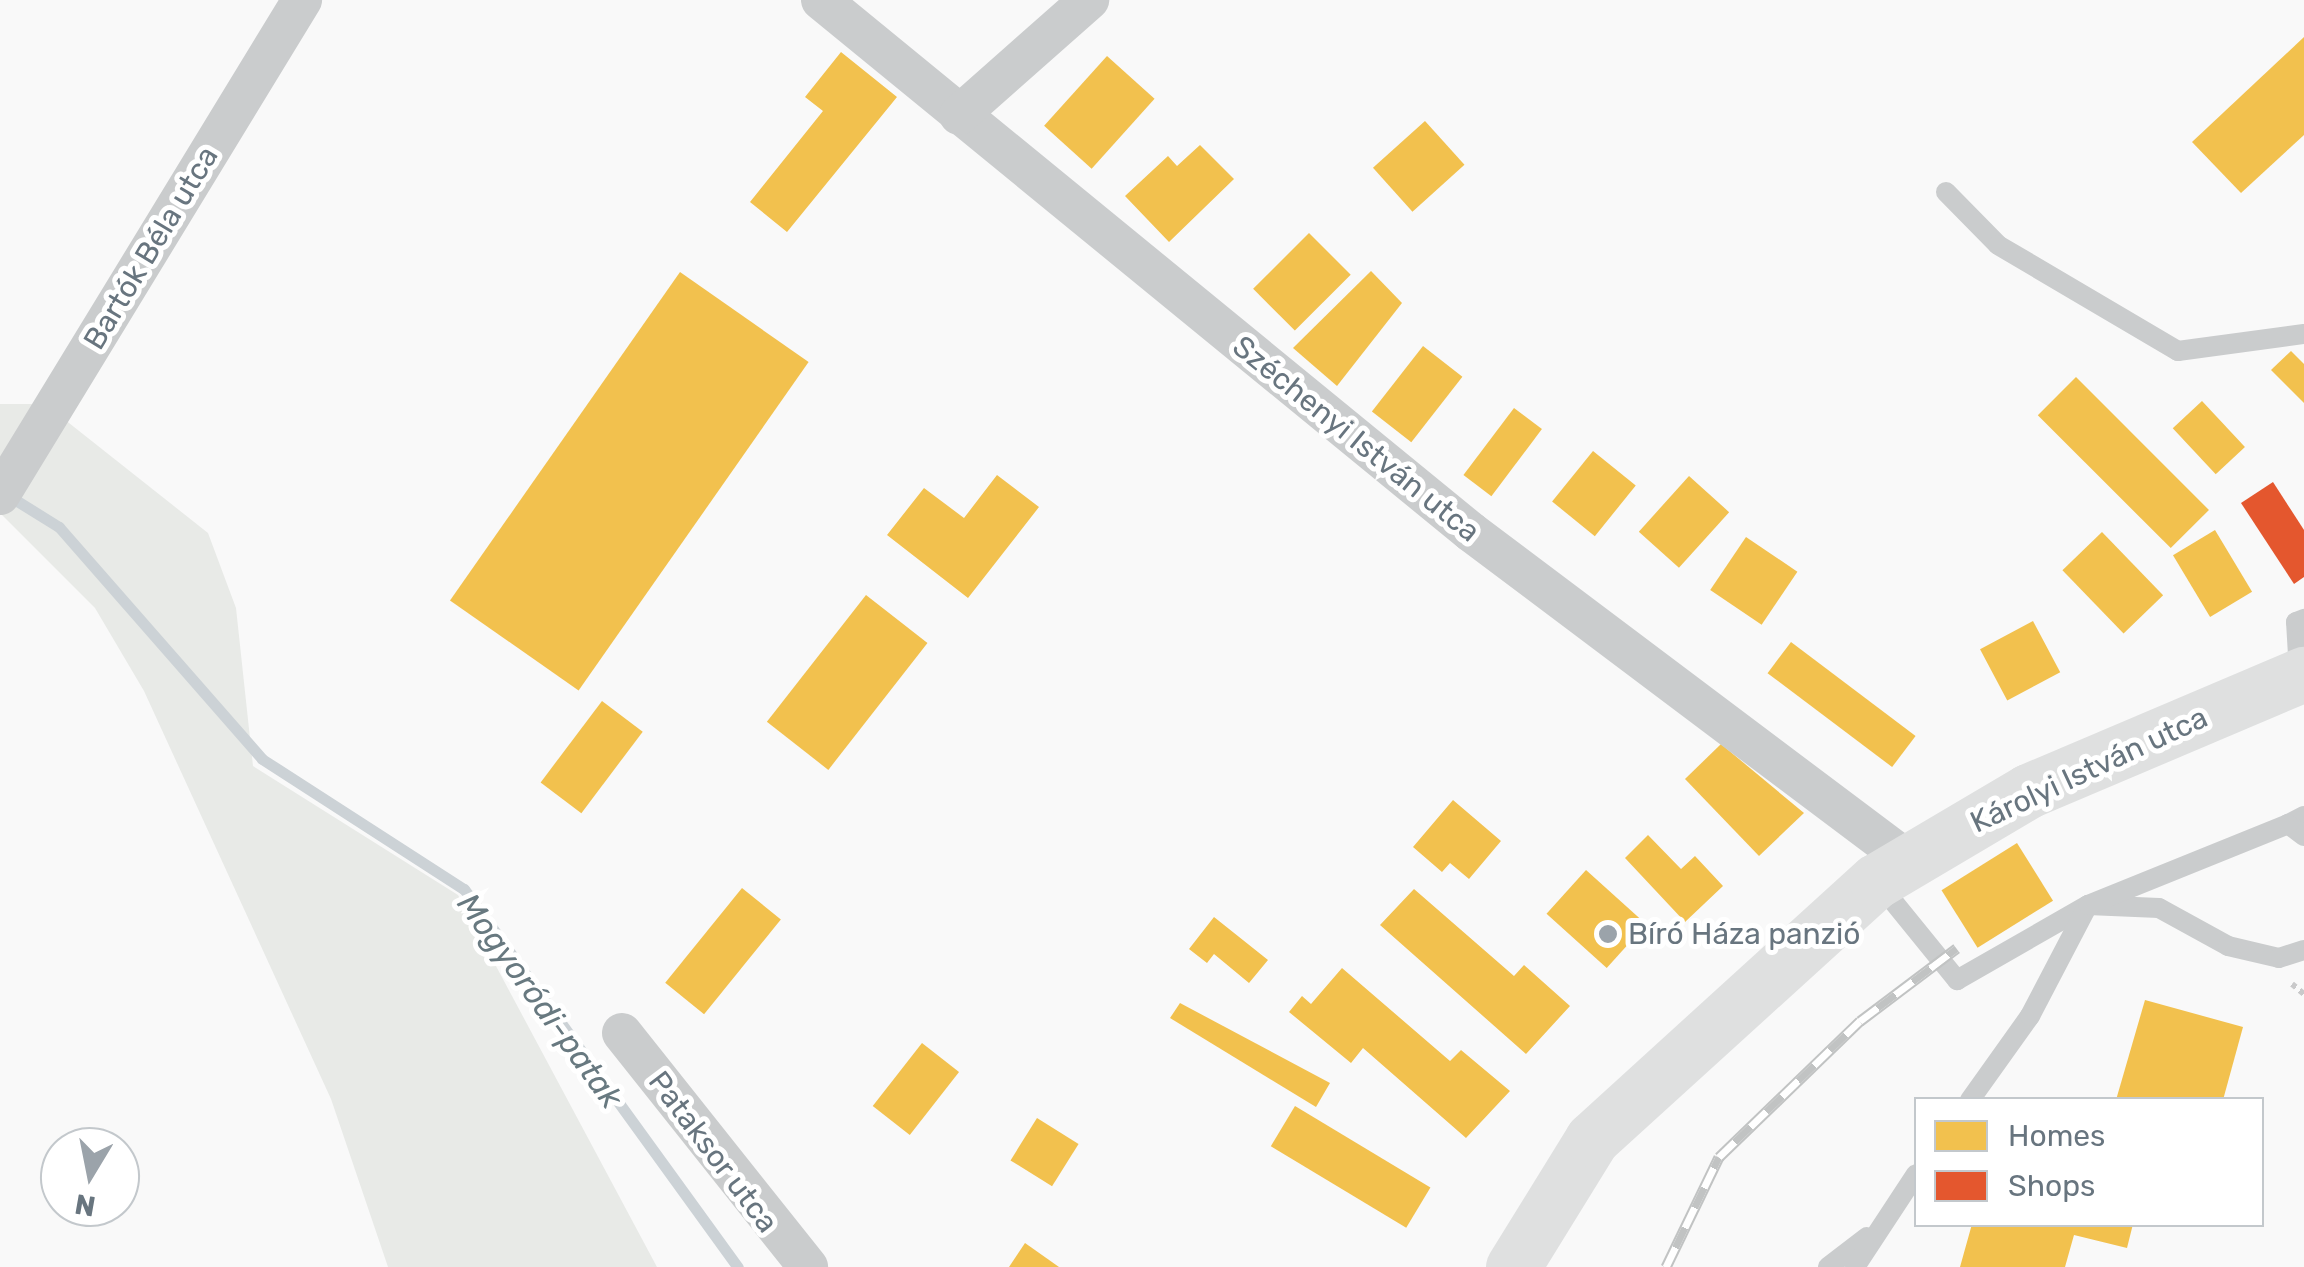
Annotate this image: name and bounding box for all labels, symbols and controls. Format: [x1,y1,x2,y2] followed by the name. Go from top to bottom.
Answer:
[76,140,226,356] street label: Bartók Béla utca
[1225,328,1487,550] street label: Széchenyi István utca
[1965,699,2213,841] street label: Károlyi István utca
[449,886,631,1116] water label: Mogyoródi-patak
[1628,916,1861,952] place label: Bíró Háza panzió
[1597,923,1619,945] marker: Bíró Háza panzió
[641,1064,785,1240] street label: Pataksor utca
[1914,1097,2264,1227] legend
[2008,1118,2105,1154] text: Homes
[40,1127,140,1227] north arrow
[2008,1168,2095,1204] text: Shops
[72,1187,98,1223] text: N

